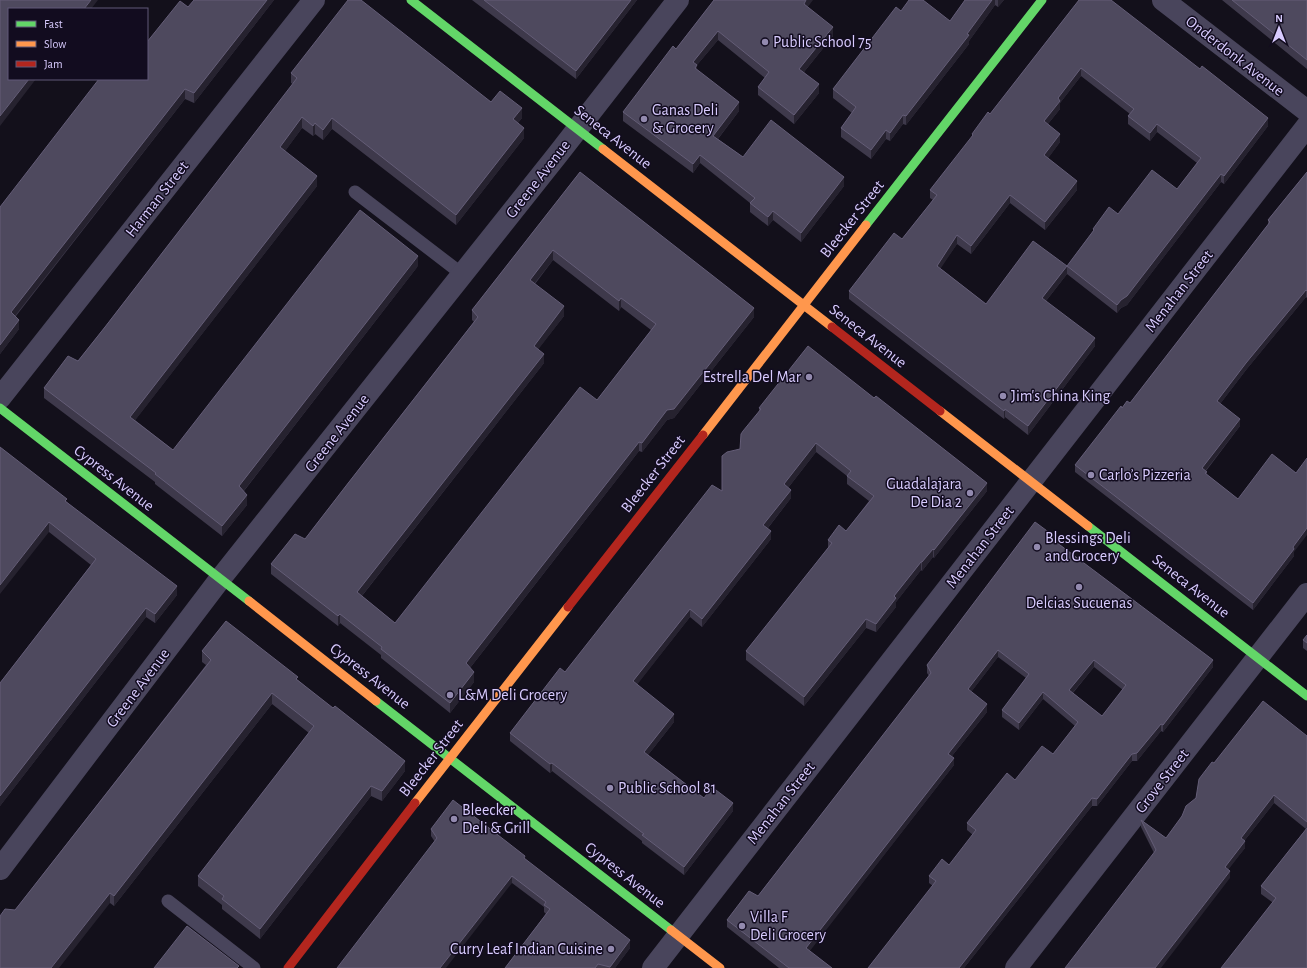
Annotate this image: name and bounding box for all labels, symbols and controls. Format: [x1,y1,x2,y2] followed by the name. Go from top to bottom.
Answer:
[8,8,148,80] legend
[1259,8,1299,48] north arrow
[1183,13,1287,99] street label: Onderdonk Avenue
[1275,13,1283,24] text: N
[44,18,63,30] text: Fast
[773,34,871,50] place label: Public School 75
[760,37,770,47] marker: Public School 75
[44,38,66,50] text: Slow
[44,58,63,70] text: Jam
[571,102,655,172] street label: Seneca Avenue
[652,102,718,137] place label: Ganas Deli & Grocery
[639,114,649,124] marker: Ganas Deli & Grocery
[503,137,573,221] street label: Greene Avenue
[122,158,192,240] street label: Harman Street
[817,177,887,261] street label: Bleecker Street
[1142,247,1216,335] street label: Menahan Street
[826,301,910,371] street label: Seneca Avenue
[703,369,802,385] place label: Estrella Del Mar
[804,372,814,382] marker: Estrella Del Mar
[1011,388,1111,404] place label: Jim's China King
[302,391,372,475] street label: Greene Avenue
[998,391,1008,401] marker: Jim's China King
[618,432,688,516] street label: Bleecker Street
[70,442,157,515] street label: Cypress Avenue
[1099,467,1191,483] place label: Carlo’s Pizzeria
[1086,470,1096,480] marker: Carlo’s Pizzeria
[886,476,962,510] place label: Guadalajara De Dia 2
[965,488,975,498] marker: Guadalajara De Dia 2
[943,503,1017,591] street label: Menahan Street
[1045,530,1131,565] place label: Blessings Deli and Grocery
[1032,542,1042,552] marker: Blessings Deli and Grocery
[1149,551,1233,621] street label: Seneca Avenue
[1074,582,1084,592] marker: Delcias Sucuenas
[1026,595,1132,611] place label: Delcias Sucuenas
[326,640,413,713] street label: Cypress Avenue
[103,646,173,730] street label: Greene Avenue
[458,687,567,704] place label: L&M Deli Grocery
[445,690,455,700] marker: L&M Deli Grocery
[396,716,466,800] street label: Bleecker Street
[1132,746,1192,816] street label: Grove Street
[744,759,818,847] street label: Menahan Street
[618,780,716,796] place label: Public School 81
[605,783,615,793] marker: Public School 81
[462,802,530,836] place label: Bleecker Deli & Grill
[449,814,459,824] marker: Bleecker Deli & Grill
[581,839,668,912] street label: Cypress Avenue
[750,909,826,944] place label: Villa F Deli Grocery
[737,921,747,931] marker: Villa F Deli Grocery
[450,941,603,958] place label: Curry Leaf Indian Cuisine
[606,944,616,954] marker: Curry Leaf Indian Cuisine

